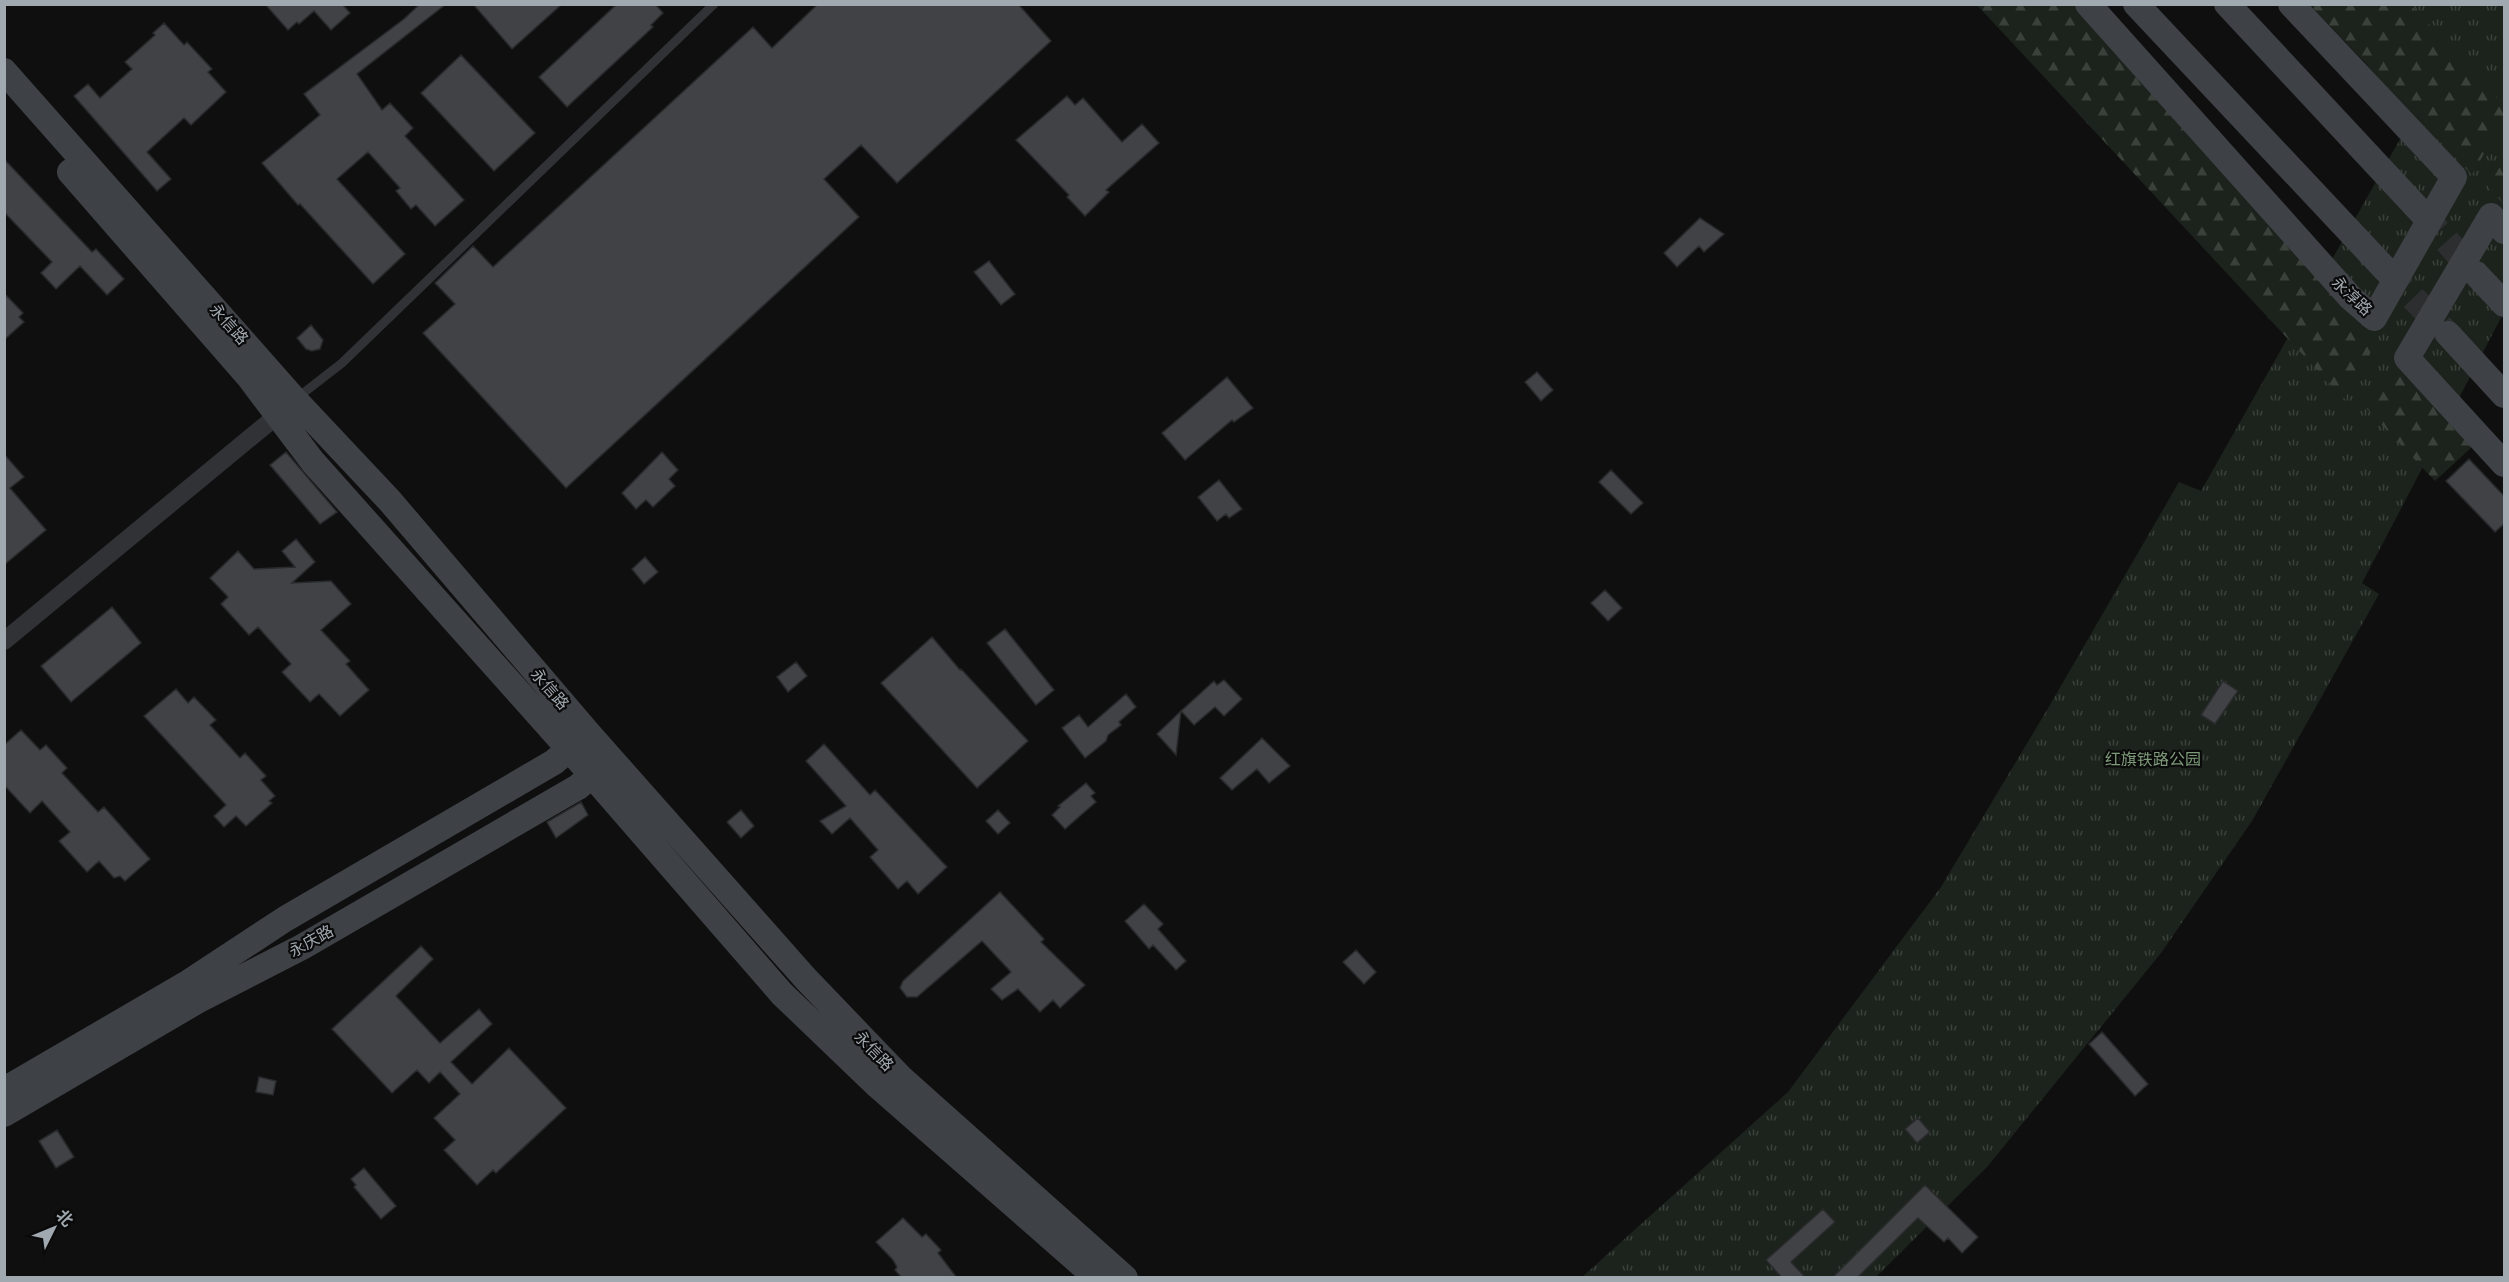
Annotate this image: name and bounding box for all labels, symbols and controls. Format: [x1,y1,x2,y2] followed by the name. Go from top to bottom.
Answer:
[2328,273,2376,319] street label: 永淳路
[206,300,252,348] street label: 永信路
[527,665,573,713] street label: 永信路
[2105,750,2201,769] park label: 红旗铁路公园
[285,921,337,961] street label: 永庆路
[850,1027,898,1075] street label: 永信路
[24,1198,84,1258] north arrow
[52,1206,77,1230] text: 北

